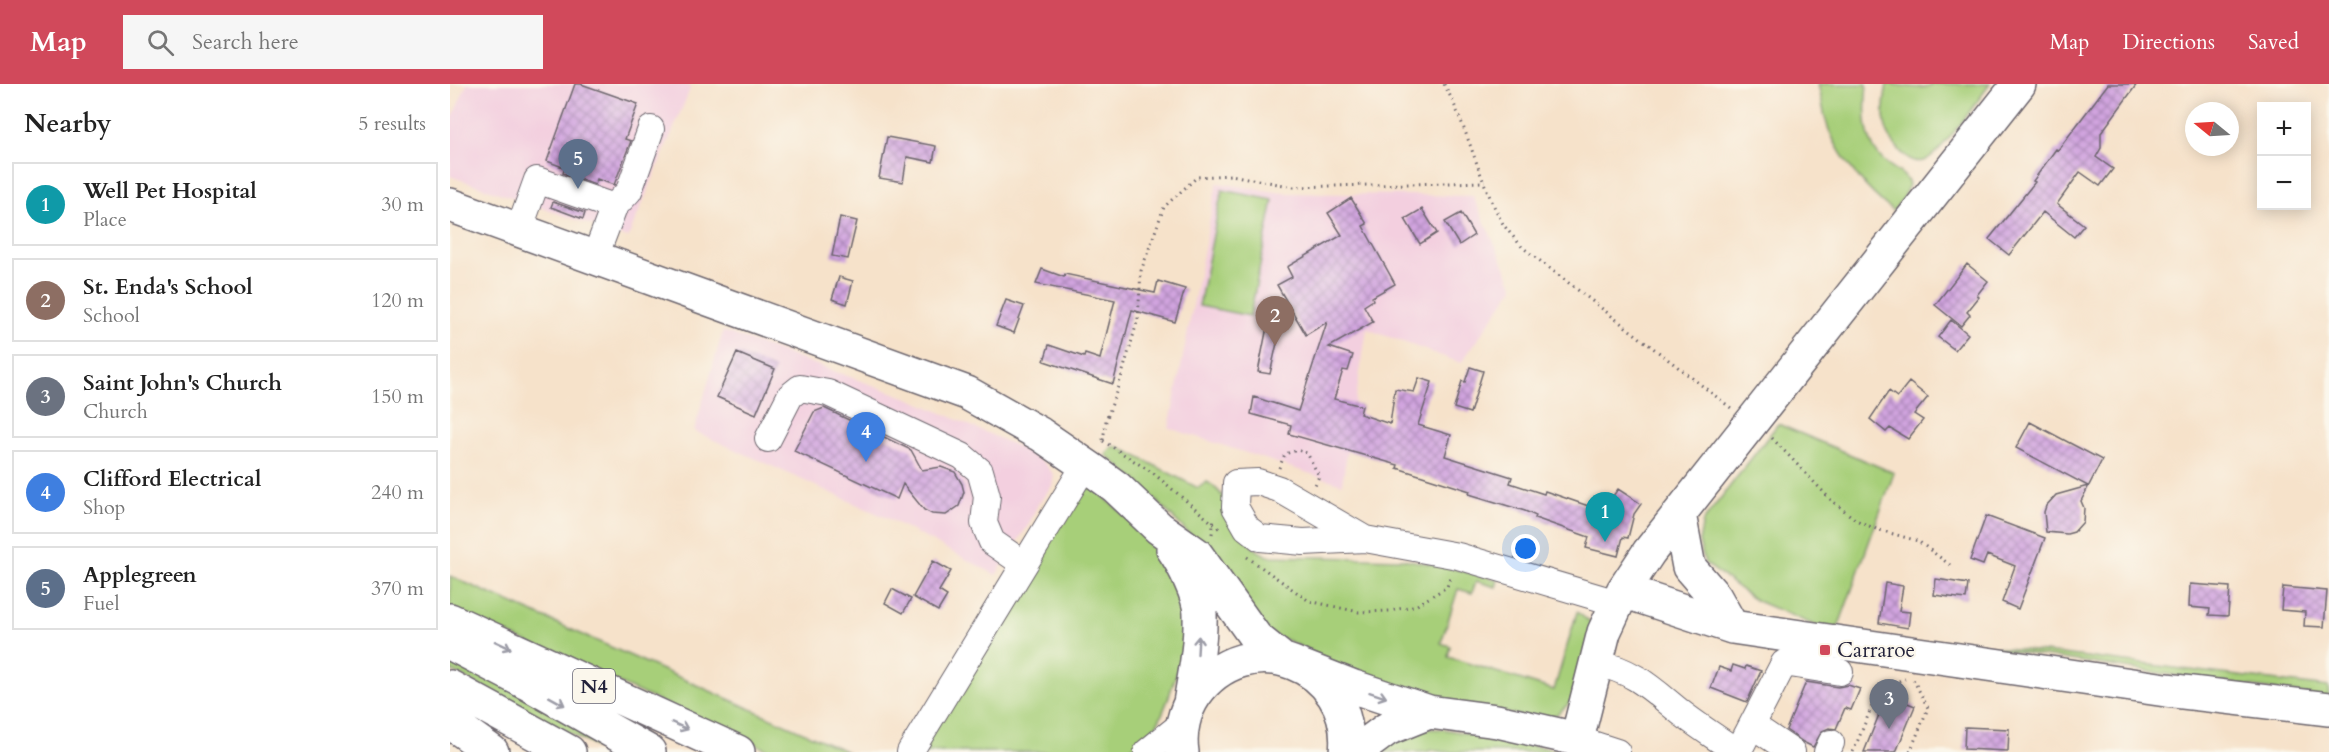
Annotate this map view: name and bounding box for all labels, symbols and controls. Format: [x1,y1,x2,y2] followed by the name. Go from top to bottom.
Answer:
[123,15,543,69] search box
[30,23,87,61] text: Map
[144,26,177,59] icon: search
[192,27,299,57] text: Search here
[2049,28,2089,57] text: Map
[2122,28,2215,57] text: Directions
[2248,28,2299,57] text: Saved
[2185,102,2239,156] north arrow
[2257,102,2311,210] map controls
[2257,102,2311,156] button: +
[24,106,112,141] text: Nearby
[358,110,426,137] text: 5 results
[558,140,598,189] pin: 5
[2257,156,2311,210] button: −
[83,176,257,206] text: Well Pet Hospital
[40,191,51,218] text: 1
[381,191,424,218] text: 30 m
[83,206,127,233] text: Place
[83,272,253,302] text: St. Enda's School
[40,287,51,314] text: 2
[371,287,424,314] text: 120 m
[1256,296,1294,346] pin: 2
[83,302,140,329] text: School
[83,368,282,398] text: Saint John's Church
[40,383,51,410] text: 3
[371,383,424,410] text: 150 m
[83,398,148,425] text: Church
[846,412,886,462] pin: 4
[83,464,261,494] text: Clifford Electrical
[40,479,51,506] text: 4
[371,479,424,506] text: 240 m
[1586,492,1624,542] pin: 1
[83,494,125,521] text: Shop
[1511,534,1540,563] your location
[83,560,197,590] text: Applegreen
[40,575,51,602] text: 5
[371,575,424,602] text: 370 m
[83,590,120,617] text: Fuel
[1193,635,1204,655] one-way arrow
[1837,636,1915,665] place label: Carraroe
[494,639,512,651] one-way arrow
[1818,643,1832,657] marker: Carraroe
[573,669,615,703] road number: N4
[1870,680,1908,729] pin: 3
[1368,690,1387,701] one-way arrow
[548,695,565,707] one-way arrow
[671,720,689,732] one-way arrow

